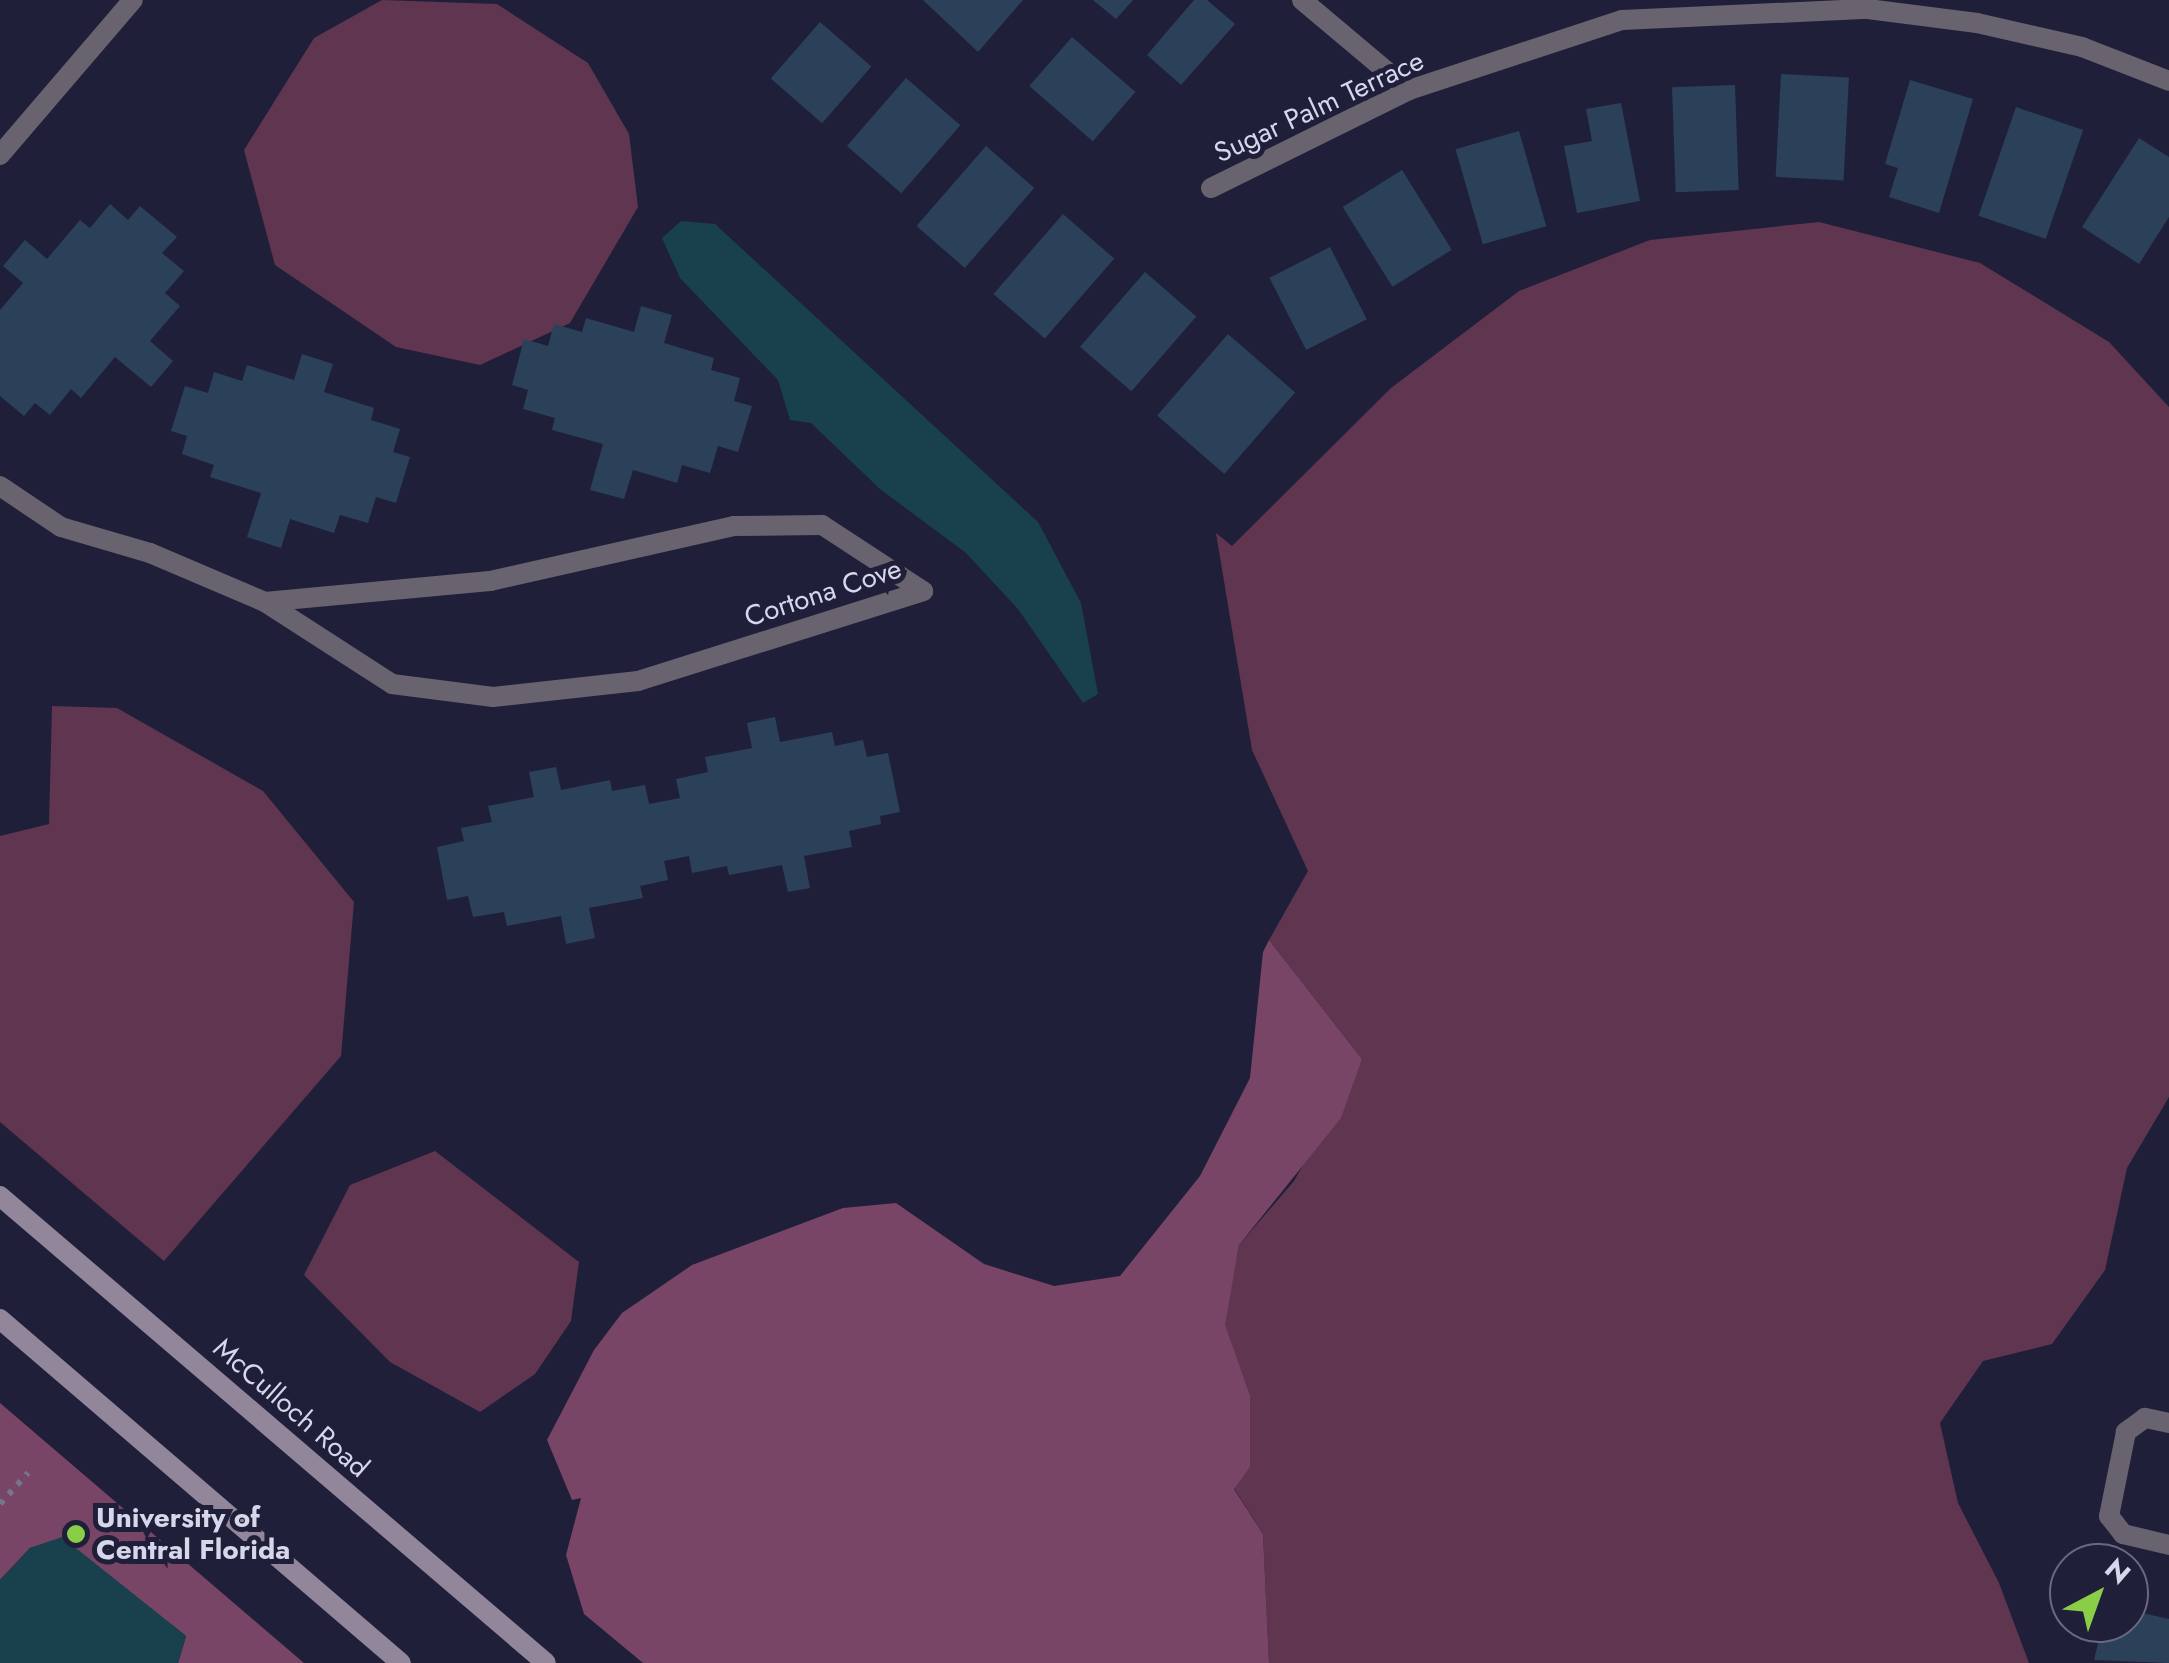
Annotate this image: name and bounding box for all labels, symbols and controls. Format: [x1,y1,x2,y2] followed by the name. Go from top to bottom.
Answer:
[1209,44,1429,170] street label: Sugar Palm Terrace
[740,552,906,634] street label: Cortona Cove
[206,1331,376,1485] street label: McCulloch Road
[96,1501,290,1567] place label: University of Central Florida
[65,1523,87,1545] marker: University of Central Florida
[2049,1543,2149,1643] north arrow
[2096,1549,2140,1594] text: N

